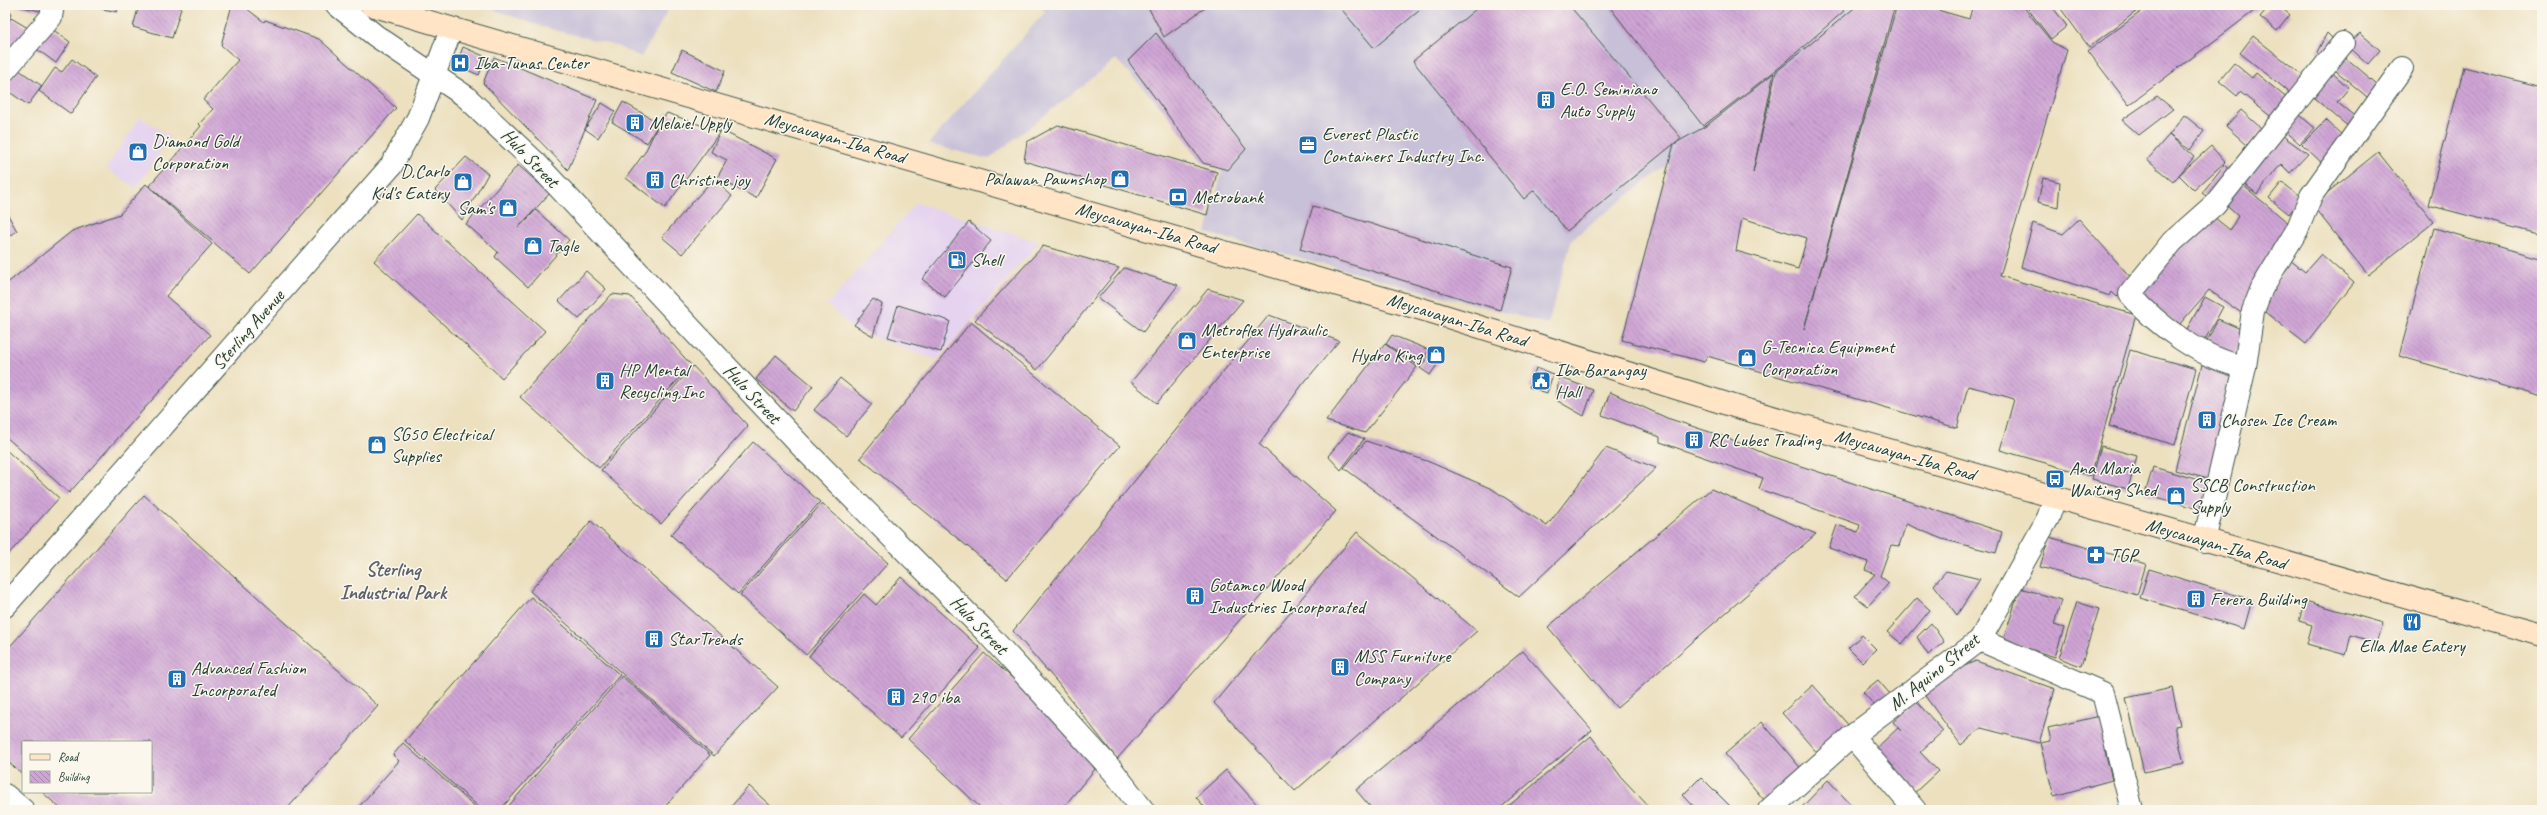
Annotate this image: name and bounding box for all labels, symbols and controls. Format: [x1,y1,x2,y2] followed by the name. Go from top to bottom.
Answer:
[474,51,590,75] place label: Iba-Tunas Center
[449,52,471,74] hospital icon: Iba-Tunas Center
[1560,77,1659,123] place label: E.O. Seminiano Auto Supply
[1535,89,1557,111] building icon: E.O. Seminiano Auto Supply
[762,106,912,171] street label: Meycauayan-Iba Road
[649,111,733,135] place label: Melaie! Upply
[624,112,646,134] building icon: Melaie! Upply
[1322,122,1484,168] place label: Everest Plastic Containers Industry Inc.
[496,123,565,194] street label: Hulo Street
[152,129,243,175] place label: Diamond Gold Corporation
[1297,134,1319,156] office icon: Everest Plastic Containers Industry Inc.
[127,141,149,163] shop icon: Diamond Gold Corporation
[371,159,451,205] place label: D,Carlo Kid's Eatery
[984,167,1108,191] place label: Palawan Pawnshop
[669,168,751,192] place label: Christine joy
[1109,168,1131,190] shop icon: Palawan Pawnshop
[644,169,666,191] building icon: Christine joy
[452,171,474,193] shop icon: D,Carlo Kid's Eatery
[1192,185,1264,209] place label: Metrobank
[1167,186,1189,208] bank icon: Metrobank
[457,196,497,220] place label: Sam's
[1073,196,1223,261] street label: Meycauayan-Iba Road
[497,197,519,219] shop icon: Sam's
[547,234,580,258] place label: Tagle
[522,235,544,257] shop icon: Tagle
[971,248,1006,272] place label: Shell
[946,249,968,271] fuel station icon: Shell
[206,283,291,375] street label: Sterling Avenue
[1384,287,1533,354] street label: Meycauayan-Iba Road
[1201,318,1328,364] place label: Metroflex Hydraulic Enterprise
[1176,330,1198,352] shop icon: Metroflex Hydraulic Enterprise
[1761,335,1896,381] place label: G-Tecnica Equipment Corporation
[1351,343,1423,367] place label: Hydro King
[1425,344,1447,366] shop icon: Hydro King
[1736,347,1758,369] shop icon: G-Tecnica Equipment Corporation
[619,358,705,404] place label: HP Mental Recycling,Inc
[1555,358,1647,404] place label: Iba Barangay Hall
[718,359,787,430] street label: Hulo Street
[594,370,616,392] building icon: HP Mental Recycling,Inc
[1530,370,1552,392] public building icon: Iba Barangay Hall
[2221,408,2338,432] place label: Chosen Ice Cream
[2196,409,2218,431] building icon: Chosen Ice Cream
[391,422,496,468] place label: SG50 Electrical Supplies
[1832,423,1982,488] street label: Meycauayan-Iba Road
[1708,428,1822,452] place label: RC Lubes Trading
[1683,429,1705,451] building icon: RC Lubes Trading
[366,434,388,456] shop icon: SG50 Electrical Supplies
[2069,456,2160,502] place label: Ana Maria Waiting Shed
[2044,468,2066,490] bus stop icon: Ana Maria Waiting Shed
[2190,473,2315,519] place label: SSCB Construction Supply
[2165,485,2187,507] shop icon: SSCB Construction Supply
[2143,512,2293,577] street label: Meycauayan-Iba Road
[2110,543,2140,567] place label: TGP
[2085,544,2107,566] pharmacy icon: TGP
[340,557,448,605] district label: Sterling Industrial Park
[1209,573,1368,619] place label: Gotamco Wood Industries Incorporated
[1184,585,1206,607] building icon: Gotamco Wood Industries Incorporated
[2210,587,2308,611] place label: Ferera Building
[2185,588,2207,610] building icon: Ferera Building
[945,590,1014,661] street label: Hulo Street
[2401,611,2423,633] restaurant icon: Ella Mae Eatery
[668,627,743,651] place label: StarTrends
[1884,627,1986,716] street label: M. Aquino Street
[643,628,665,650] building icon: StarTrends
[2359,634,2466,658] place label: Ella Mae Eatery
[1354,644,1452,690] place label: MSS Furniture Company
[191,656,307,702] place label: Advanced Fashion Incorporated
[1329,656,1351,678] building icon: MSS Furniture Company
[166,668,188,690] building icon: Advanced Fashion Incorporated
[910,685,961,709] place label: 290 iba
[885,686,907,708] building icon: 290 iba
[22,741,152,793] legend
[58,749,80,765] text: Road
[58,769,90,785] text: Building

